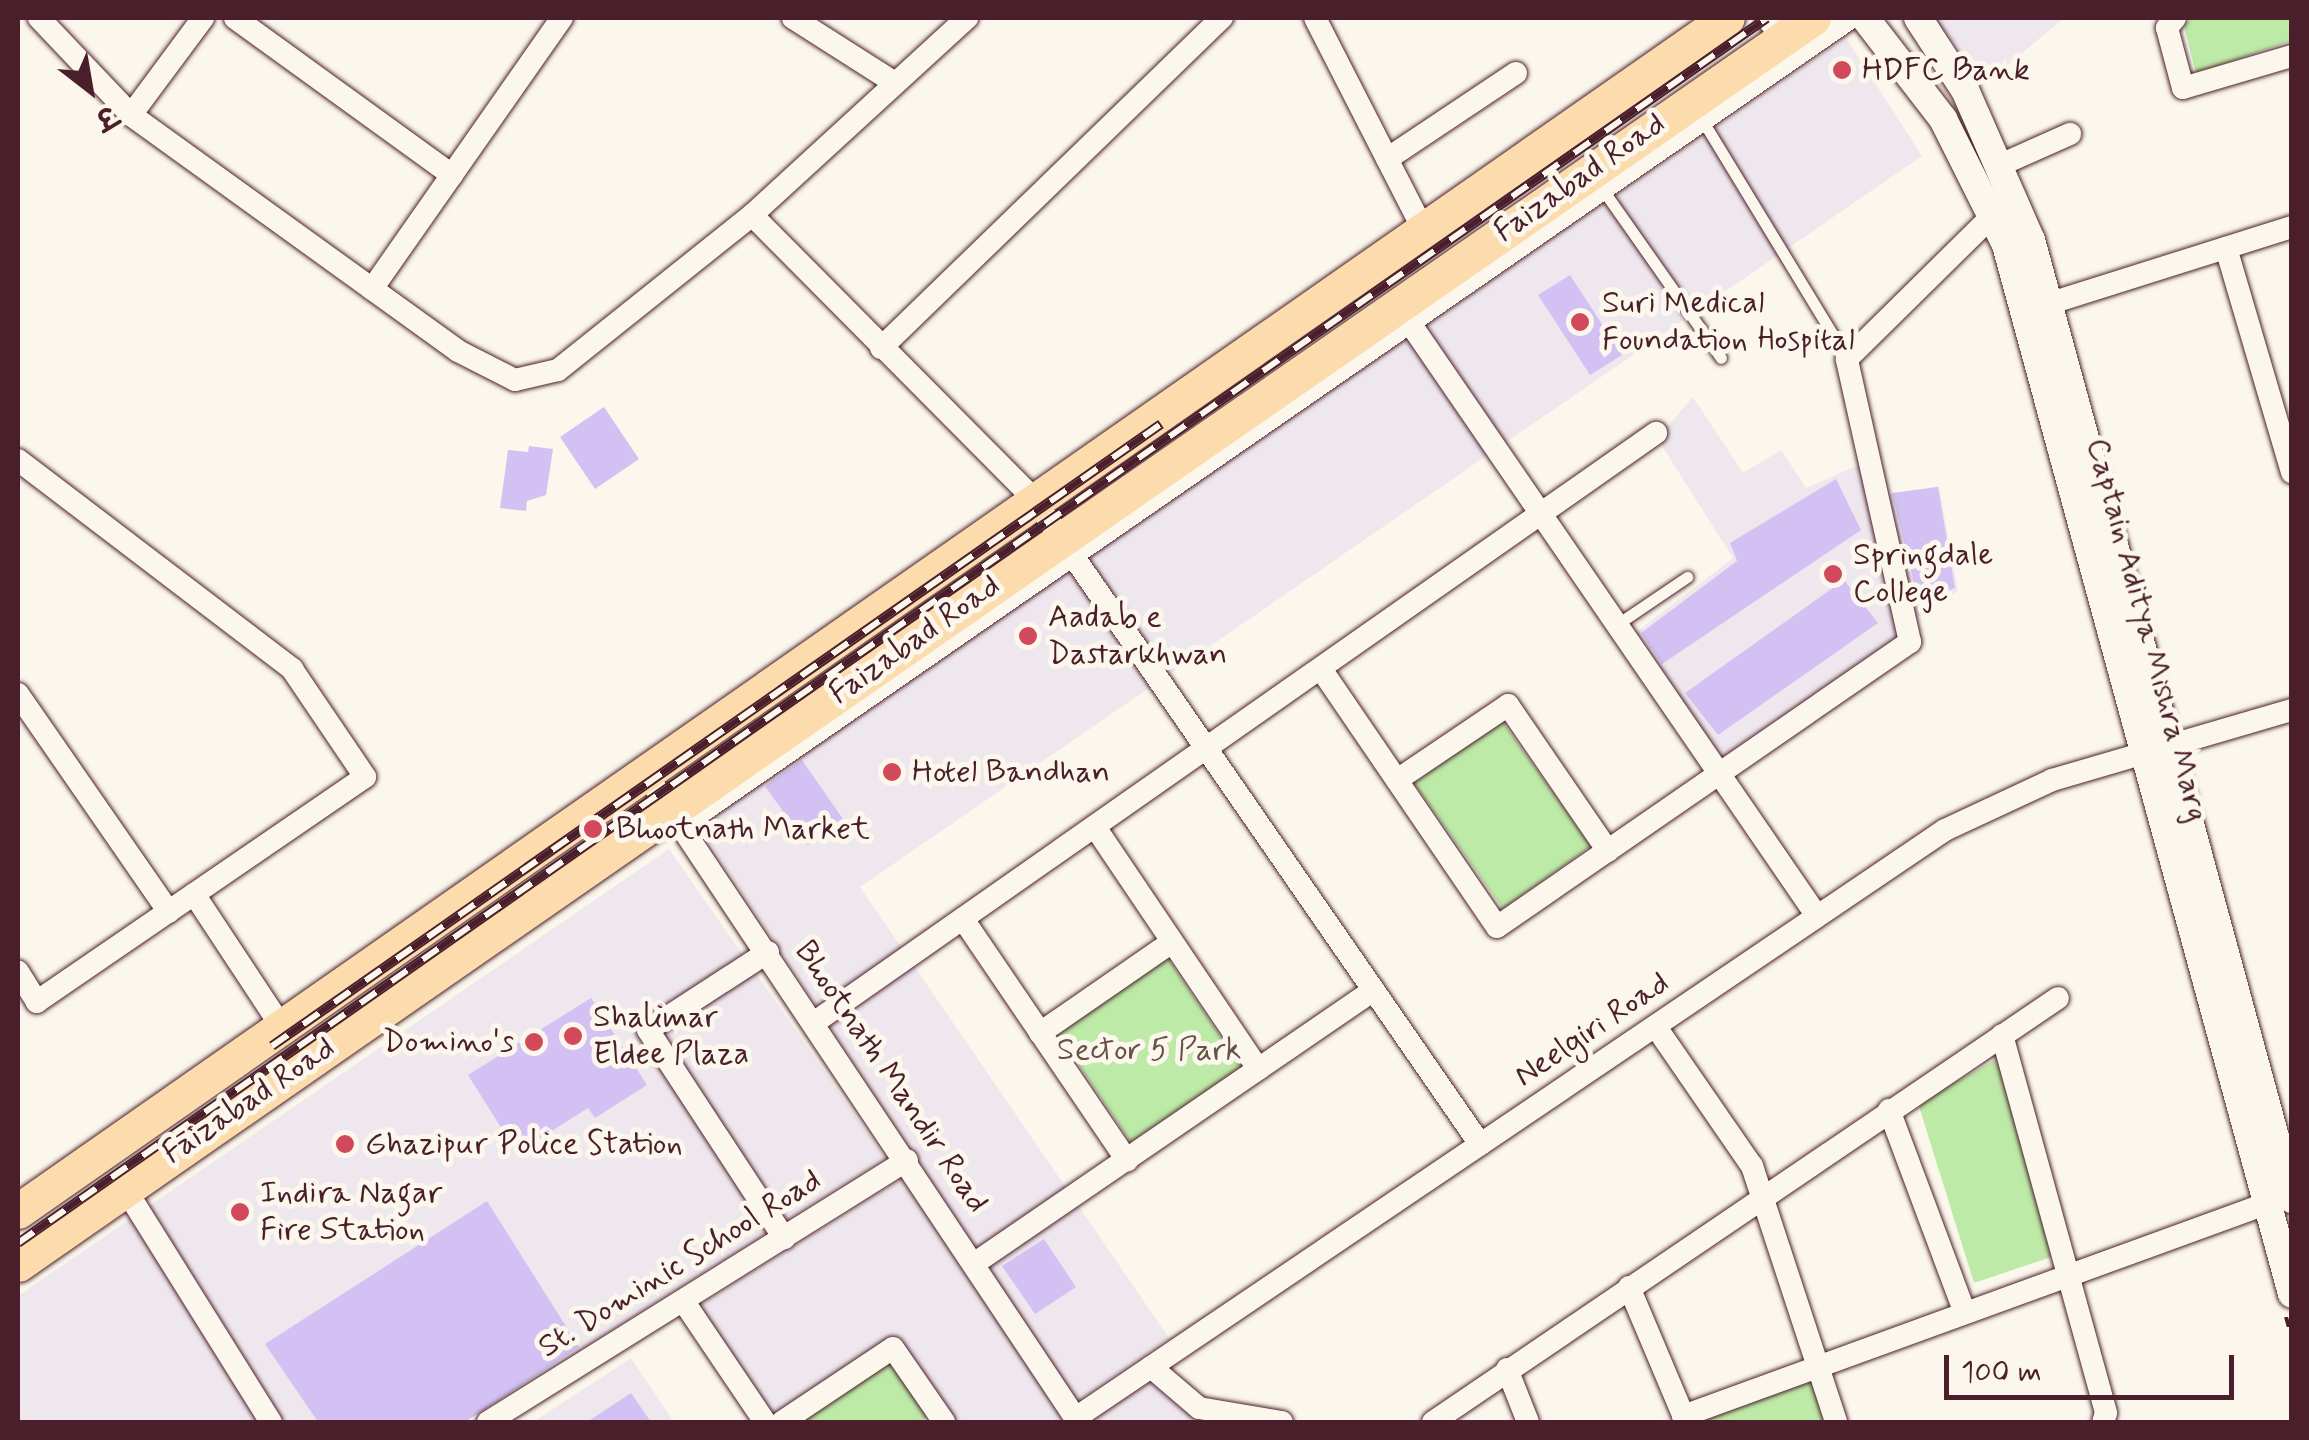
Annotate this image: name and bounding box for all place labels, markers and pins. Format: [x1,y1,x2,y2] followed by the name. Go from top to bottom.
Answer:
[1862,51,2023,89] place label: HDFC Bank
[1831,59,1853,81] marker: HDFC Bank
[1602,285,1870,360] place label: Suri Medical Foundation Hospital
[1567,309,1593,335] marker: Suri Medical Foundation Hospital
[1853,537,1993,612] place label: Springdale College
[1822,563,1844,585] marker: Springdale College
[1048,599,1227,674] place label: Aadab e Dastarkhwan
[1017,625,1039,647] marker: Aadab e Dastarkhwan
[912,753,1107,791] place label: Hotel Bandhan
[881,761,903,783] marker: Hotel Bandhan
[616,810,870,848] place label: Bhootnath Market
[580,816,606,842] marker: Bhootnath Market
[593,999,749,1074] place label: Shalimar Eldee Plaza
[383,1023,514,1061] place label: Domino's
[562,1025,584,1047] marker: Shalimar Eldee Plaza
[523,1031,545,1053] marker: Domino's
[365,1125,676,1163] place label: Ghazipur Police Station
[334,1133,356,1155] marker: Ghazipur Police Station
[260,1175,442,1250] place label: Indira Nagar Fire Station
[229,1201,251,1223] marker: Indira Nagar Fire Station

